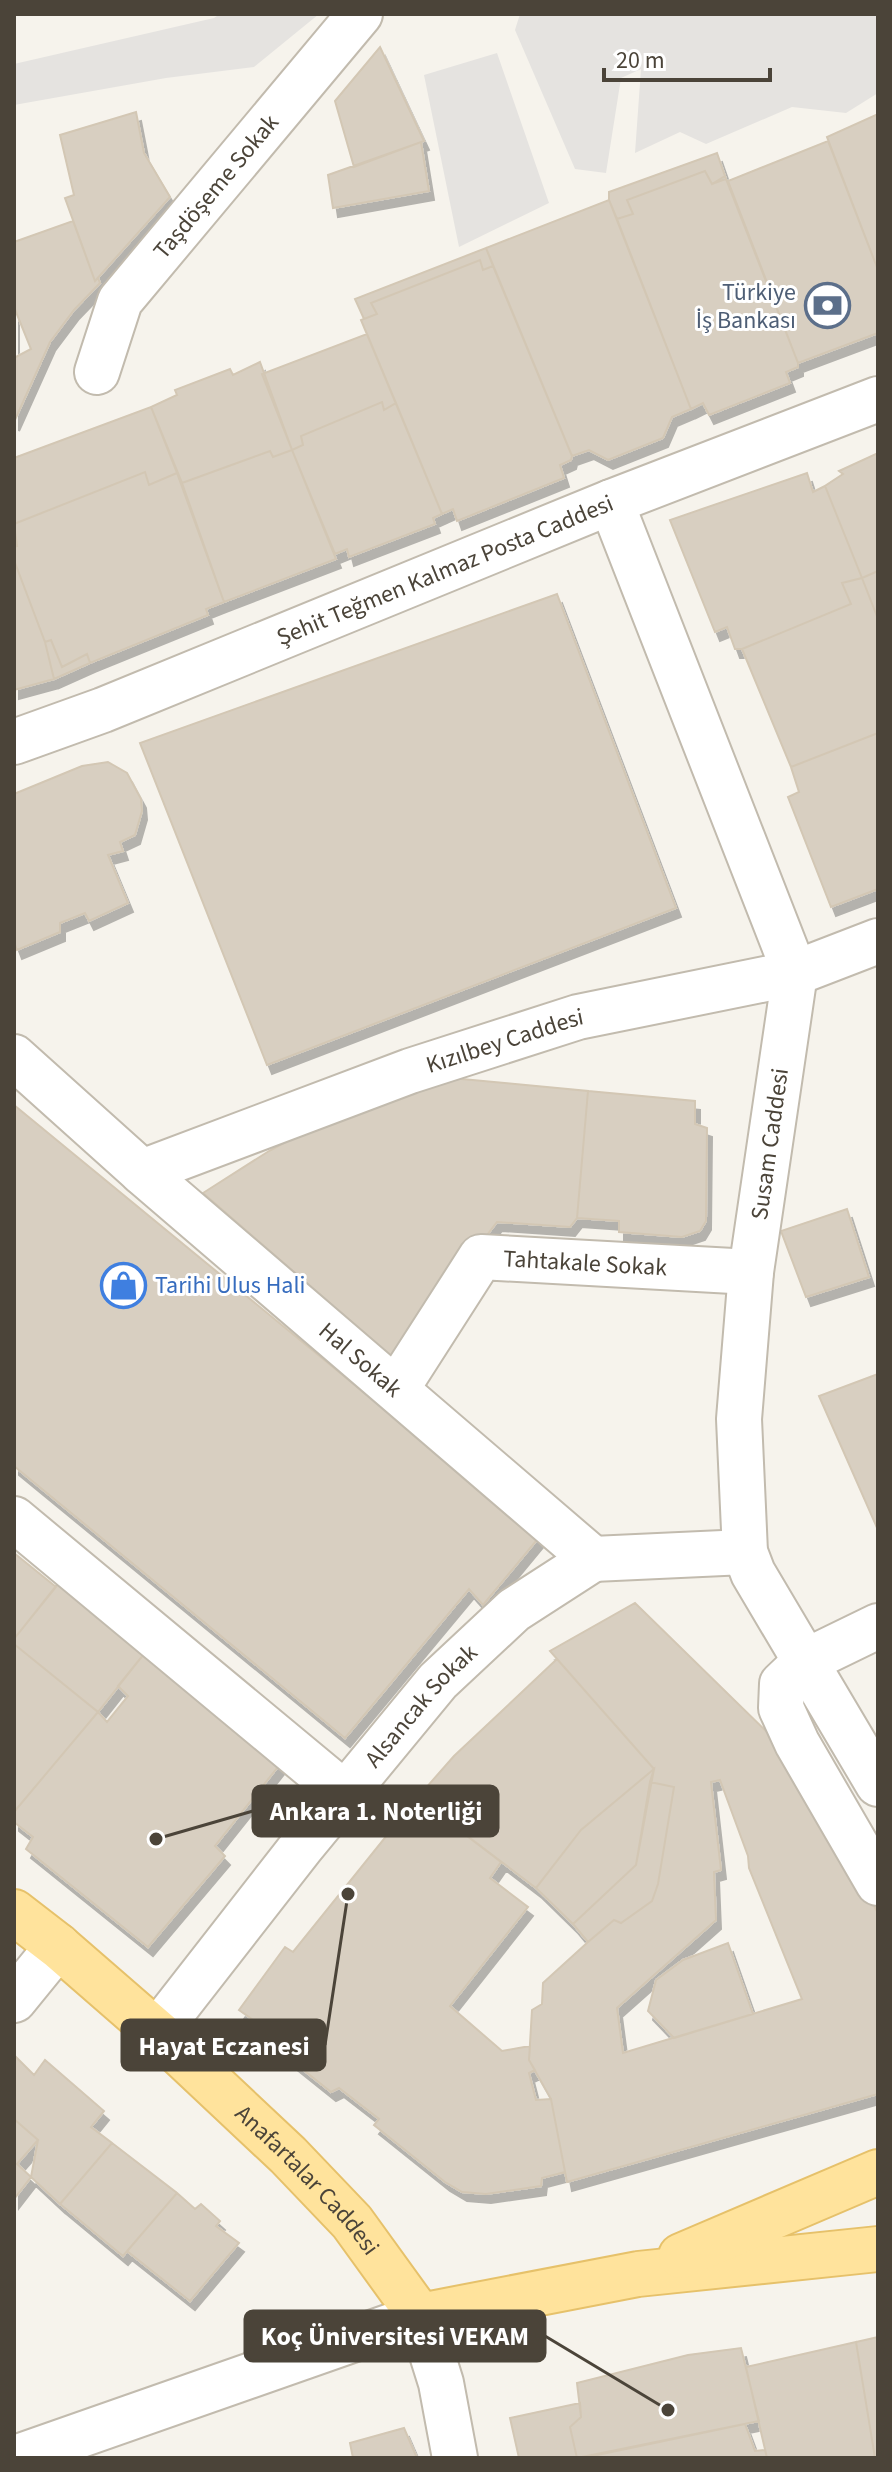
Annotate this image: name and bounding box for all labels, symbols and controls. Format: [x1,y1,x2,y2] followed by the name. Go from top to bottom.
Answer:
[604,32,770,82] scale bar
[616,43,665,78] text: 20 m
[145,106,287,267] street label: Taşdöşeme Sokak
[696,275,796,338] place label: Türkiye İş Bankası
[803,282,851,330] bank icon: Türkiye İş Bankası
[271,485,619,655] street label: Şehit Teğmen Kalmaz Posta Caddesi
[421,999,586,1082] street label: Kızılbey Caddesi
[742,1066,798,1222] street label: Susam Caddesi
[502,1241,668,1285] street label: Tahtakale Sokak
[100,1261,148,1309] shop icon: Tarihi Ulus Hali
[155,1268,306,1303] place label: Tarihi Ulus Hali
[311,1314,410,1405] street label: Hal Sokak
[356,1635,485,1775] street label: Alsancak Sokak
[253,1786,498,1836] callout: Ankara 1. Noterliği
[269,1793,482,1830] text: Ankara 1. Noterliği
[122,2020,325,2070] callout: Hayat Eczanesi
[138,2028,310,2065] text: Hayat Eczanesi
[227,2097,388,2262] street label: Anafartalar Caddesi
[245,2311,545,2361] callout: Koç Üniversitesi VEKAM
[261,2318,529,2355] text: Koç Üniversitesi VEKAM

